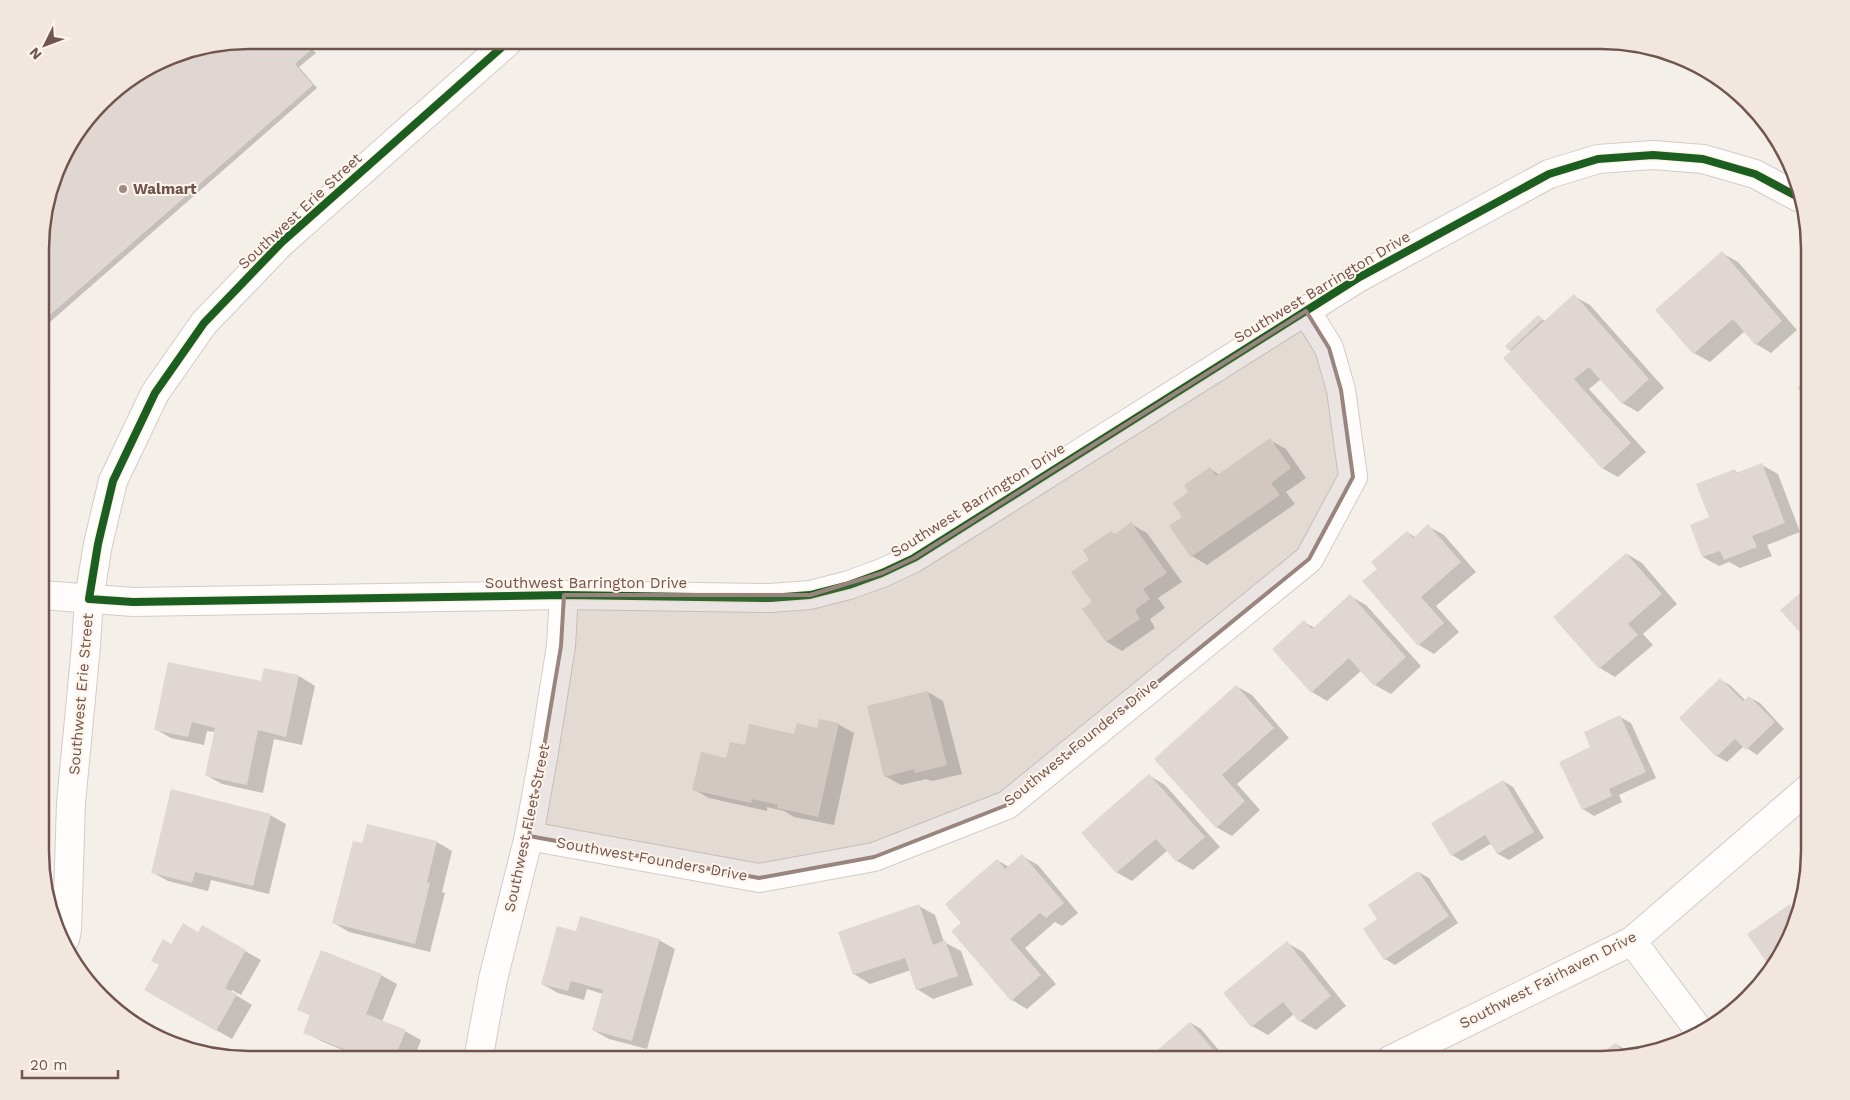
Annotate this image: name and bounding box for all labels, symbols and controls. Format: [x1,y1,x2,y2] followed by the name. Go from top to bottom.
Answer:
[20,20,70,70] north arrow
[26,44,45,63] text: N
[235,149,366,273] street label: Southwest Erie Street
[133,180,197,198] place label: Walmart
[117,183,129,195] marker: Walmart
[1231,227,1413,347] street label: Southwest Barrington Drive
[887,439,1069,561] street label: Southwest Barrington Drive
[485,574,687,592] street label: Southwest Barrington Drive
[65,612,97,776] street label: Southwest Erie Street
[1000,674,1162,810] street label: Southwest Founders Drive
[500,742,554,913] street label: Southwest Fleet Street
[555,833,749,885] street label: Southwest Founders Drive
[1456,927,1640,1033] street label: Southwest Fairhaven Drive
[22,1048,119,1080] scale bar
[30,1056,68,1074] text: 20 m

